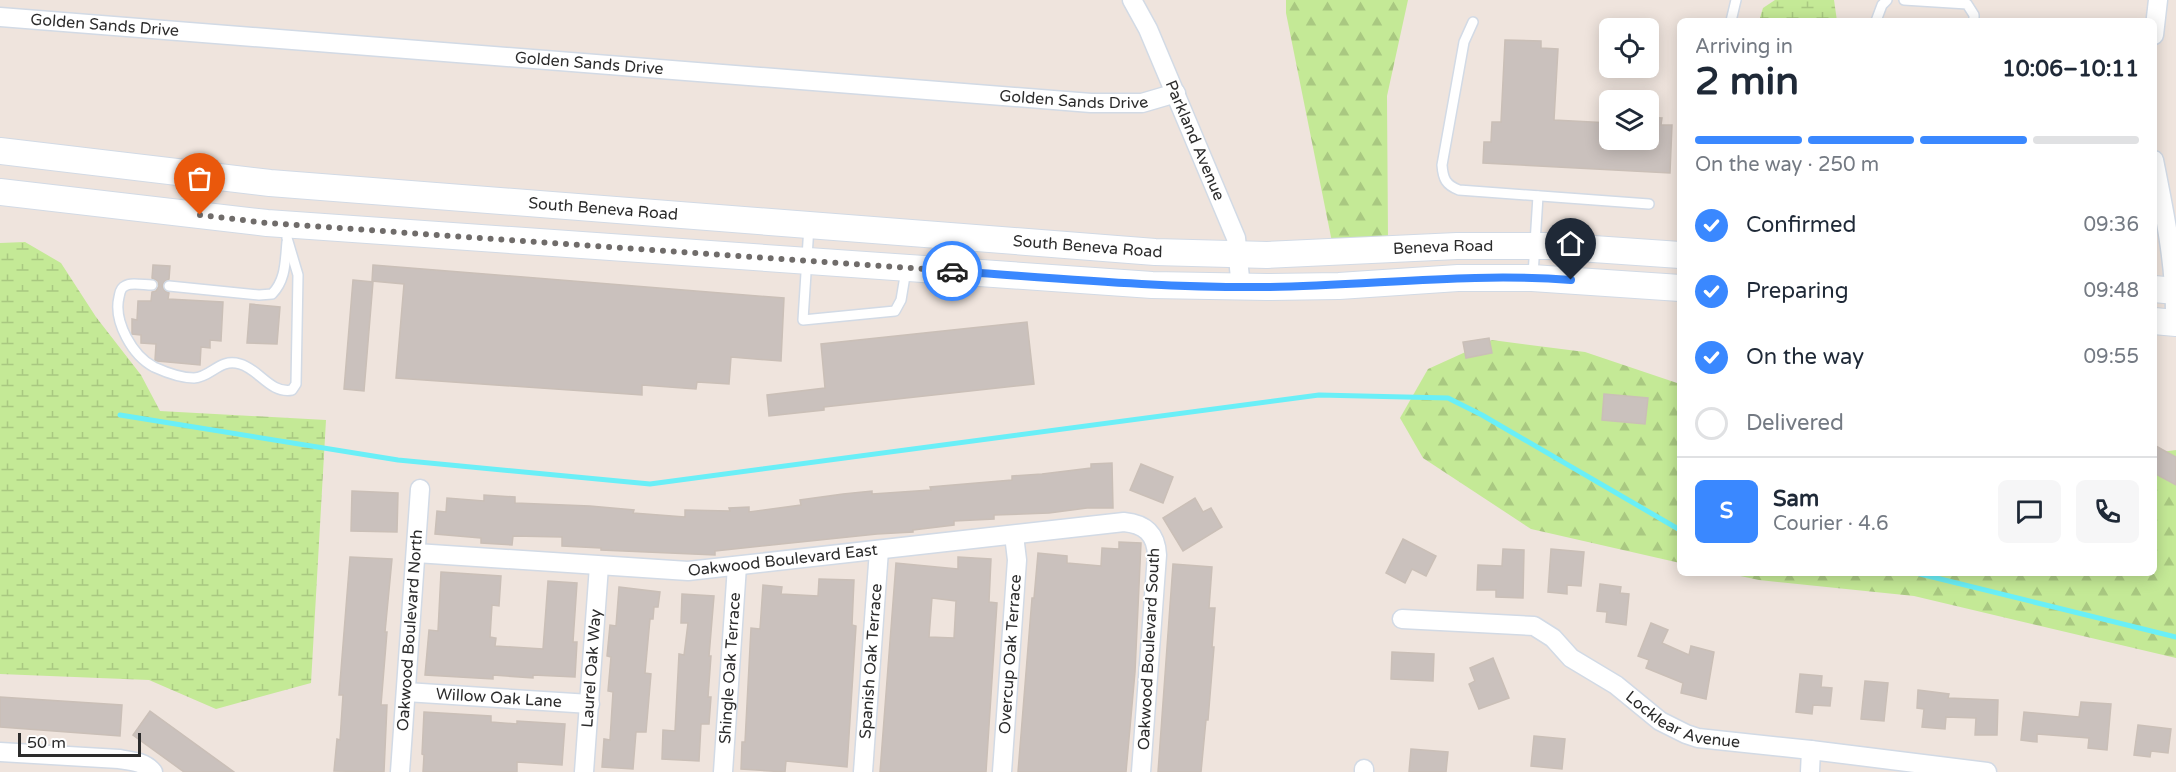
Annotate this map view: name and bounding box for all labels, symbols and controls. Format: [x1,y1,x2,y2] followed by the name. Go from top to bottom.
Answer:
[30,9,180,41] street label: Golden Sands Drive
[1599,18,1659,150] map controls
[1599,18,1659,78] button: locate
[1695,35,1793,59] text: Arriving in
[514,48,664,79] street label: Golden Sands Drive
[2002,56,2139,82] text: 10:06–10:11
[1695,58,1799,105] text: 2 min
[1161,77,1229,204] street label: Parkland Avenue
[999,86,1151,113] street label: Golden Sands Drive
[1599,90,1659,150] button: layers
[174,153,225,215] pin
[1695,153,1879,177] text: On the way · 250 m
[183,162,216,195] icon: bag
[528,193,679,225] street label: South Beneva Road
[1695,209,1728,242] icon: check
[1746,212,1856,238] text: Confirmed
[2084,213,2139,237] text: 09:36
[1545,218,1596,280] pin
[1554,227,1587,260] icon: home
[1012,231,1163,262] street label: South Beneva Road
[1392,236,1493,259] street label: Beneva Road
[922,241,982,301] courier
[936,255,969,288] icon: car
[1695,275,1728,308] icon: check
[1746,278,1849,304] text: Preparing
[2084,279,2139,303] text: 09:48
[1695,341,1728,374] icon: check
[1746,344,1864,370] text: On the way
[2084,345,2139,369] text: 09:55
[1746,410,1844,436] text: Delivered
[1998,480,2061,543] button: chat
[2076,480,2139,543] button: phone
[1773,486,1819,512] text: Sam
[1720,498,1733,524] text: S
[1773,512,1888,536] text: Courier · 4.6
[393,529,427,732] street label: Oakwood Boulevard North
[687,540,879,581] street label: Oakwood Boulevard East
[1134,547,1164,751] street label: Oakwood Boulevard South
[995,574,1026,735] street label: Overcup Oak Terrace
[855,583,887,740] street label: Spanish Oak Terrace
[715,592,745,745] street label: Shingle Oak Terrace
[577,608,606,728] street label: Laurel Oak Way
[435,684,562,712] street label: Willow Oak Lane
[1621,687,1741,752] street label: Locklear Avenue
[18,730,141,758] scale bar
[27,733,66,753] text: 50 m

